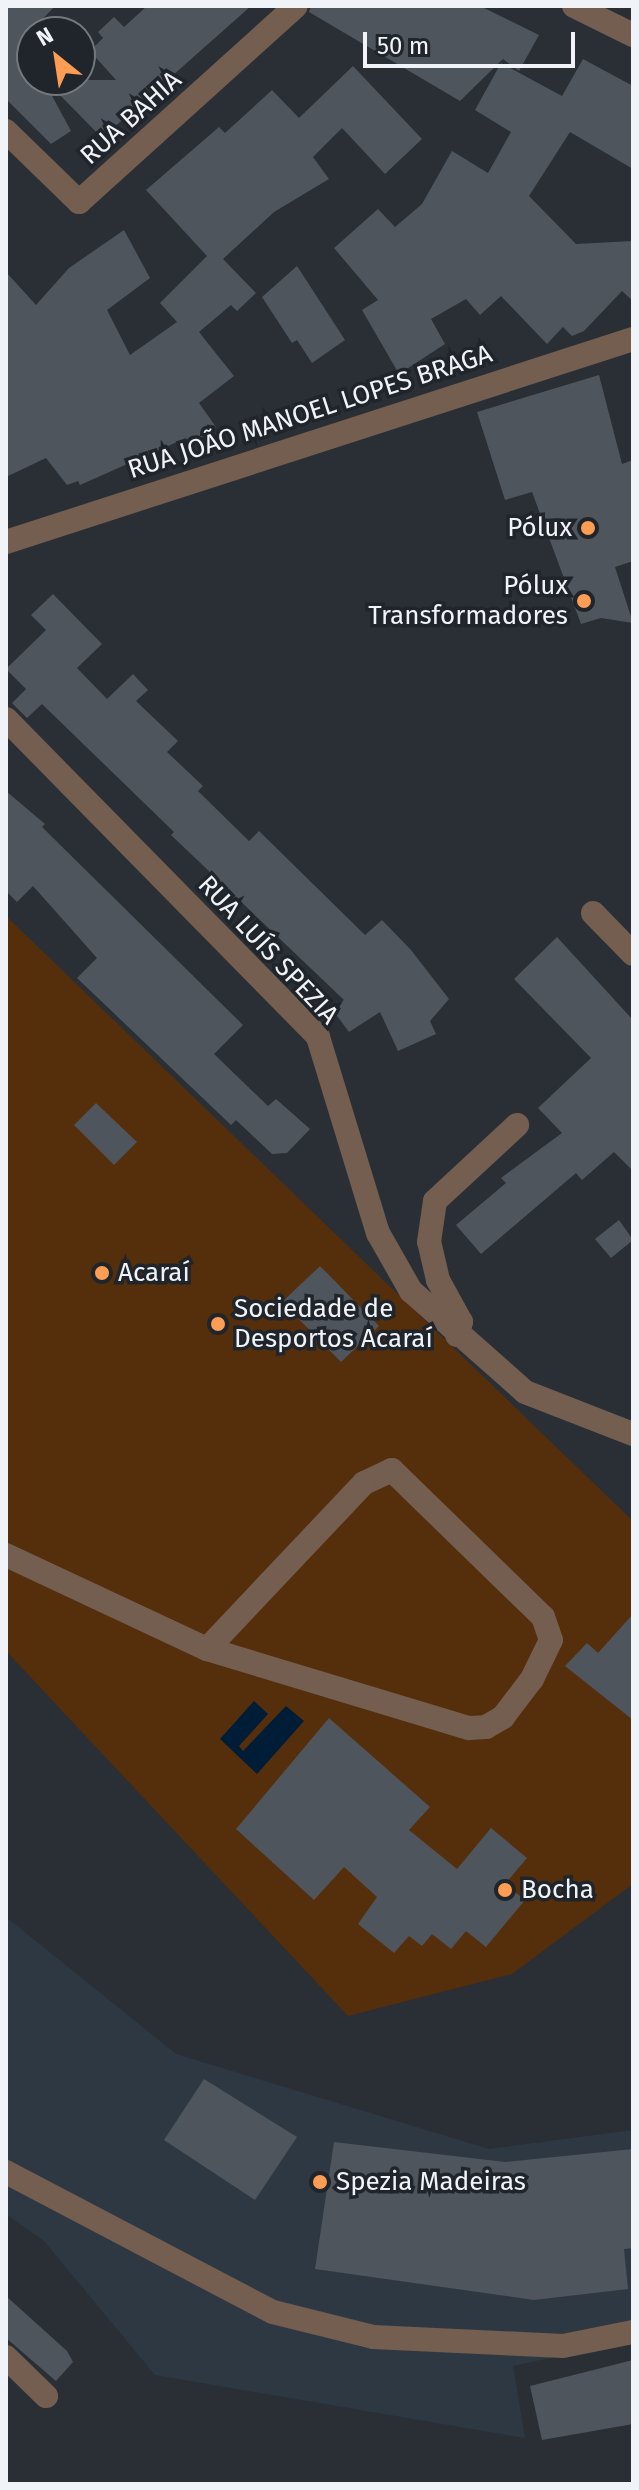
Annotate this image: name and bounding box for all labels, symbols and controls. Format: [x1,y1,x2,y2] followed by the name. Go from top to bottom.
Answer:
[16,16,96,96] north arrow
[367,16,579,66] scale bar
[32,21,58,52] text: N
[377,32,429,60] text: 50 m
[74,65,188,171] street label: RUA BAHIA
[124,338,496,486] street label: RUA JOÃO MANOEL LOPES BRAGA
[507,512,572,544] place label: Pólux
[579,519,597,537] marker: Pólux
[368,570,568,632] place label: Pólux Transformadores
[575,592,593,610] marker: Pólux Transformadores
[191,869,345,1031] street label: RUA LUÍS SPEZIA
[118,1257,190,1289] place label: Acaraí
[93,1264,111,1282] marker: Acaraí
[234,1293,433,1354] place label: Sociedade de Desportos Acaraí
[209,1315,227,1333] marker: Sociedade de Desportos Acaraí
[521,1874,594,1906] place label: Bocha
[496,1881,514,1899] marker: Bocha
[336,2166,526,2198] place label: Spezia Madeiras
[311,2173,329,2191] marker: Spezia Madeiras

